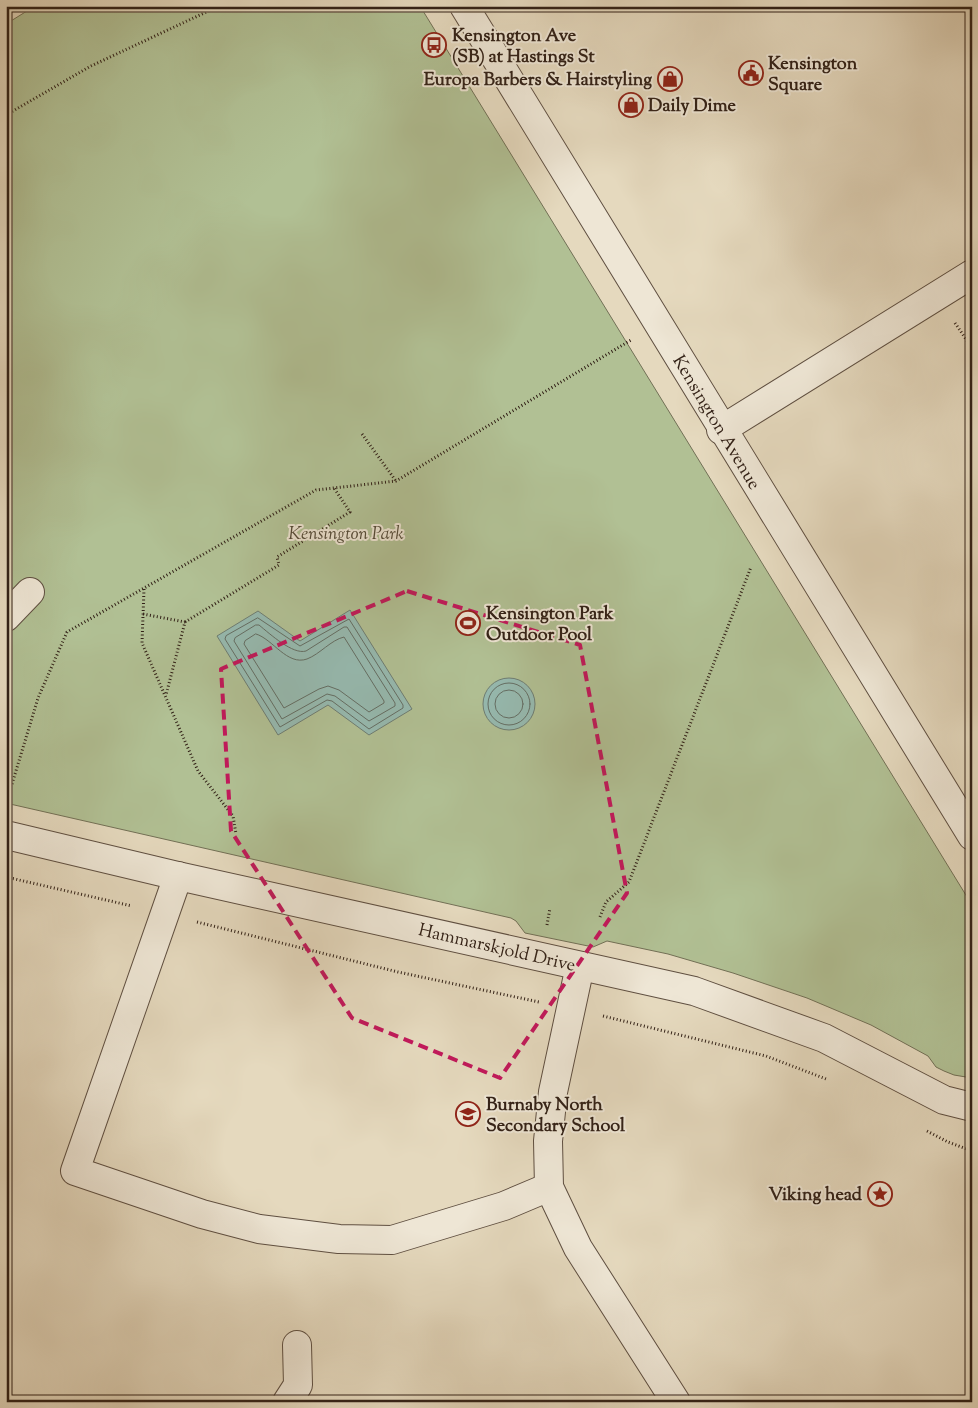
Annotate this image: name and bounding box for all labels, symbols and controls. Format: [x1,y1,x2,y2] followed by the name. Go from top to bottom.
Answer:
[452,24,595,71] place label: Kensington Ave (SB) at Hastings St
[421,32,447,58] bus stop icon: Kensington Ave (SB) at Hastings St
[768,52,858,99] place label: Kensington Square
[738,60,764,86] public building icon: Kensington Square
[657,66,683,92] shop icon: Europa Barbers & Hairstyling
[424,68,652,94] place label: Europa Barbers & Hairstyling
[618,92,644,118] shop icon: Daily Dime
[648,94,736,120] place label: Daily Dime
[665,351,766,495] street label: Kensington Avenue
[288,522,404,548] park label: Kensington Park
[486,602,614,649] place label: Kensington Park Outdoor Pool
[455,610,481,636] sports icon: Kensington Park Outdoor Pool
[415,918,578,980] street label: Hammarskjold Drive
[486,1093,626,1140] place label: Burnaby North Secondary School
[455,1101,481,1127] school or university icon: Burnaby North Secondary School
[867,1181,893,1207] place icon: Viking head
[768,1183,863,1209] place label: Viking head

